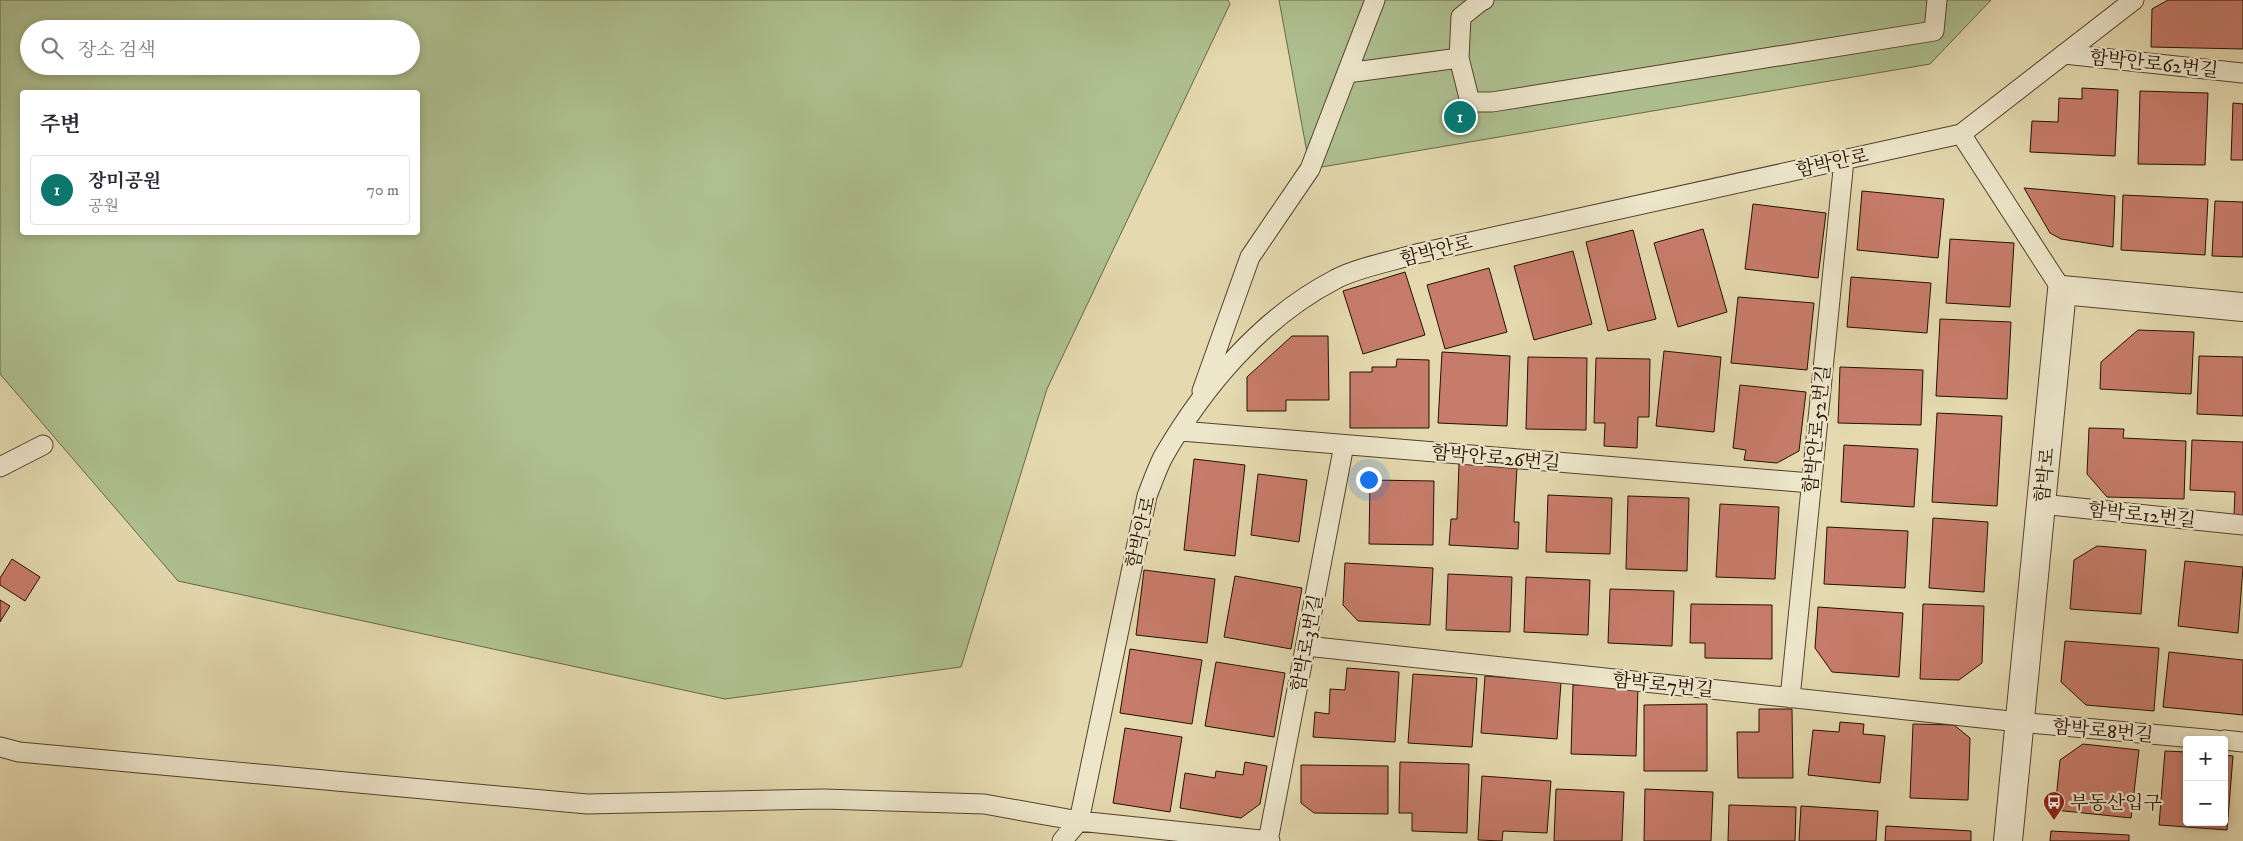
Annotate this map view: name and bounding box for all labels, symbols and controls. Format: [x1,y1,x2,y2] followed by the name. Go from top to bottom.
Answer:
[20,20,420,75] search box
[38,34,66,62] icon: search
[78,39,156,62] text: 장소 검색
[2088,46,2219,83] street label: 함박안로62번길
[1444,98,1476,136] pin: 1
[40,112,81,138] text: 주변
[1794,145,1871,182] street label: 함박안로
[88,170,161,193] text: 장미공원
[54,180,60,200] text: 1
[367,180,399,200] text: 70 m
[88,196,119,216] text: 공원
[1398,231,1475,271] street label: 함박안로
[1799,364,1836,494] street label: 함박안로52번길
[1430,441,1561,476] street label: 함박안로26번길
[2031,447,2060,504] street label: 함박로
[1356,467,1382,493] your location
[1122,494,1161,571] street label: 함박안로
[2087,498,2197,533] street label: 함박로12번길
[1287,593,1328,694] street label: 함박로3번길
[1611,669,1715,702] street label: 함박로7번길
[2051,716,2154,747] street label: 함박로8번길
[2183,736,2228,826] map controls
[2183,736,2228,781] button: +
[2183,781,2228,826] button: −
[2042,790,2066,821] bus stop icon: 부동산입구
[2070,792,2162,815] place label: 부동산입구

